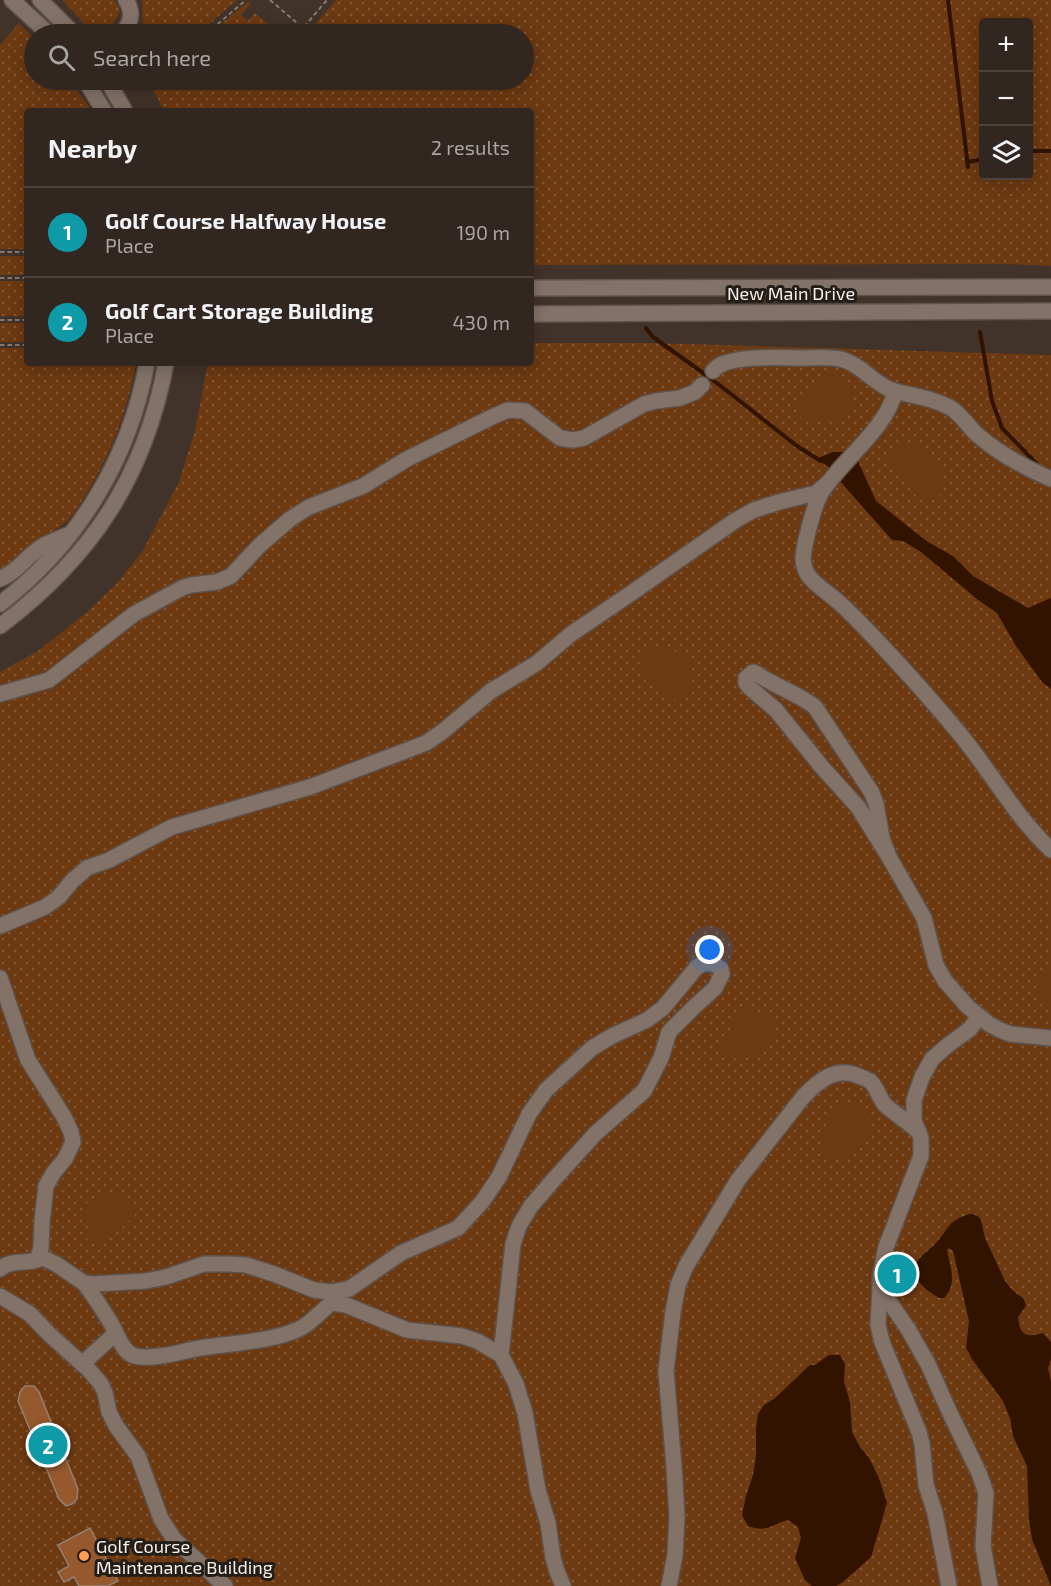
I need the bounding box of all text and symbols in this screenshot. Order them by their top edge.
map controls [979,18,1033,180]
button: + [979,18,1033,72]
search box [24,24,534,90]
icon: search [45,41,78,74]
text: Search here [93,44,211,70]
button: − [979,72,1033,126]
button: layers [979,126,1033,180]
text: Nearby [48,132,137,163]
text: 2 results [431,135,510,159]
text: Golf Course Halfway House [105,207,386,233]
text: 1 [63,220,72,244]
text: 190 m [457,220,510,244]
text: Place [105,233,154,257]
street label: New Main Drive [727,282,855,304]
text: Golf Cart Storage Building [105,297,373,323]
text: 2 [62,310,73,334]
text: 430 m [453,310,510,334]
text: Place [105,323,154,347]
your location [695,935,724,964]
pin: 1 [878,1252,916,1296]
pin: 2 [28,1422,68,1468]
place label: Golf Course Maintenance Building [96,1535,273,1578]
marker: Golf Course Maintenance Building [77,1549,91,1563]

